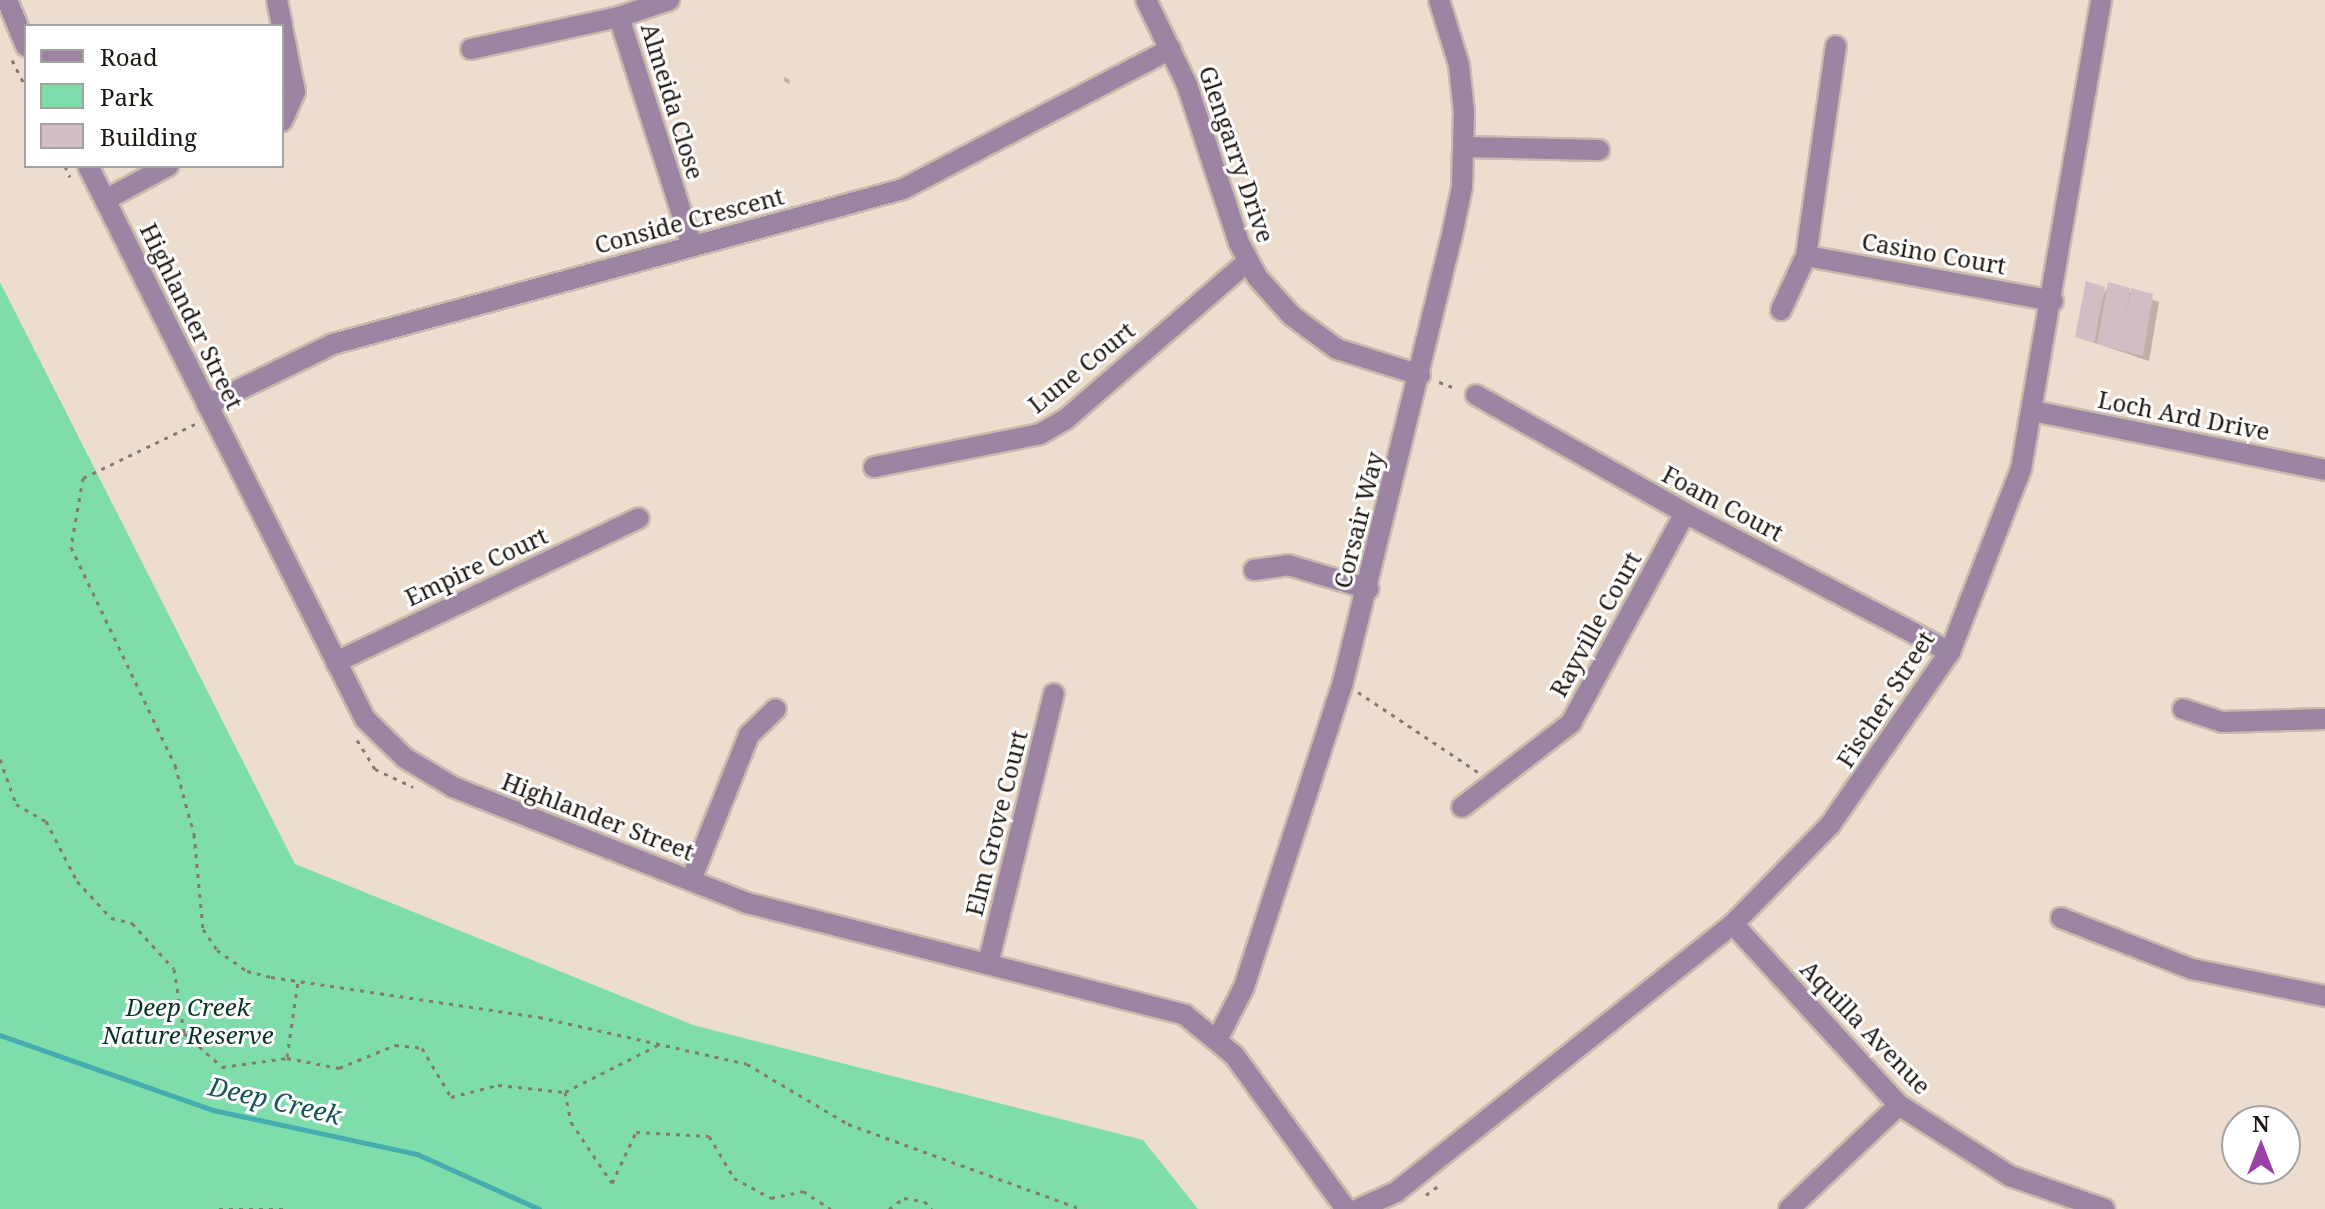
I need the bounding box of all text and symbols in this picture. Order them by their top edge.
street label: Almeida Close [636,19,710,183]
legend [24,24,284,168]
text: Road [100,40,158,73]
street label: Glengarry Drive [1193,62,1281,246]
text: Park [100,80,153,113]
text: Building [100,120,197,153]
street label: Conside Crescent [591,181,787,259]
street label: Highlander Street [134,218,250,414]
street label: Casino Court [1860,226,2008,280]
street label: Lune Court [1022,315,1140,419]
street label: Loch Ard Drive [2096,384,2272,446]
street label: Corsair Way [1327,449,1389,591]
street label: Foam Court [1657,459,1789,547]
street label: Empire Court [400,520,552,612]
street label: Rayville Court [1543,546,1647,702]
street label: Fischer Street [1830,625,1940,773]
street label: Elm Grove Court [959,727,1033,919]
street label: Highlander Street [498,766,698,866]
street label: Aquilla Avenue [1795,954,1937,1100]
park label: Deep Creek Nature Reserve [103,993,273,1049]
water label: Deep Creek [206,1071,344,1131]
north arrow [2221,1105,2301,1185]
text: N [2252,1108,2270,1138]

